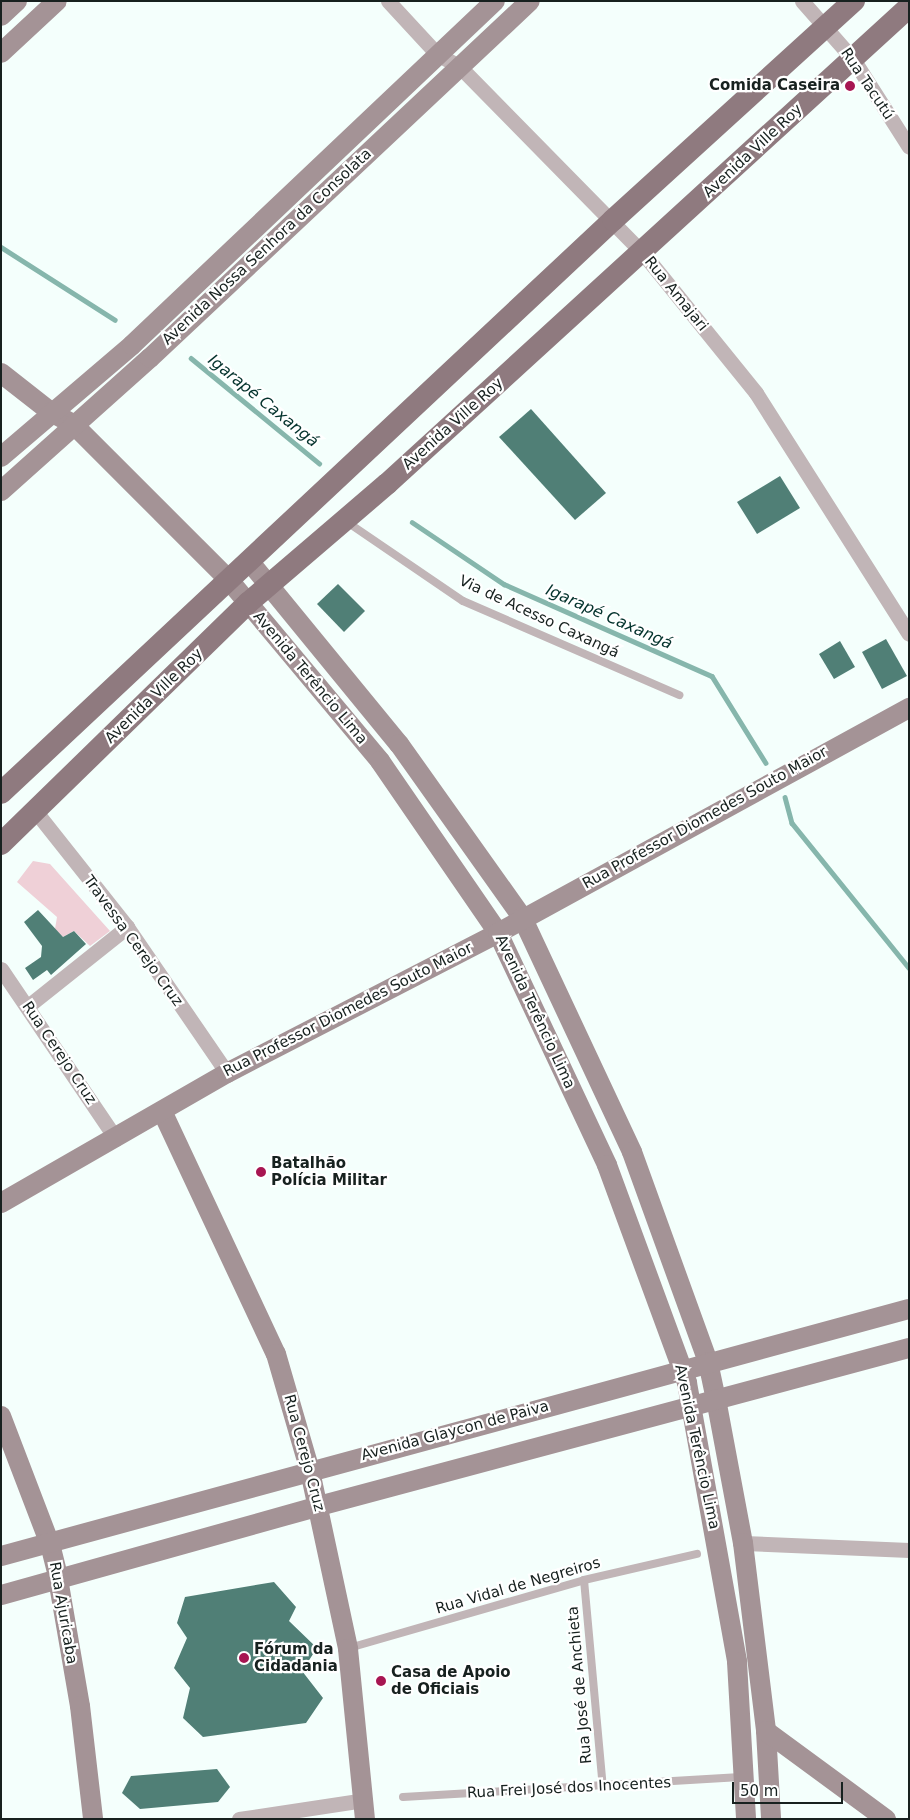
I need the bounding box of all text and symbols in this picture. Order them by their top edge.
street label: Rua Tacutú [837,45,897,123]
place label: Comida Caseira [709,77,840,95]
marker: Comida Caseira [844,80,856,92]
street label: Avenida Ville Roy [700,100,806,202]
street label: Avenida Nossa Senhora da Consolata [159,145,375,349]
street label: Rua Amajari [640,253,712,335]
water label: Igarapé Caxangá [204,351,322,451]
street label: Avenida Ville Roy [399,374,507,474]
street label: Via de Acesso Caxangá [456,572,622,662]
water label: Igarapé Caxangá [543,580,675,654]
street label: Avenida Terêncio Lima [249,608,371,748]
street label: Avenida Ville Roy [101,645,207,747]
street label: Rua Professor Diomedes Souto Maior [579,743,831,893]
street label: Travessa Cerejo Cruz [80,872,186,1010]
street label: Avenida Terêncio Lima [491,932,579,1092]
street label: Rua Professor Diomedes Souto Maior [221,939,475,1081]
street label: Rua Cerejo Cruz [18,998,100,1108]
place label: Batalhão Polícia Militar [271,1154,387,1189]
marker: Batalhão Polícia Militar [255,1166,267,1178]
street label: Avenida Terêncio Lima [671,1363,723,1531]
street label: Rua Cerejo Cruz [280,1393,328,1513]
street label: Avenida Glaycon de Paiva [359,1397,551,1465]
street label: Rua Vidal de Negreiros [434,1554,602,1618]
street label: Rua Ajuricaba [45,1560,81,1666]
street label: Rua José de Anchieta [564,1605,596,1765]
place label: Fórum da Cidadania [254,1640,338,1675]
marker: Fórum da Cidadania [238,1652,250,1664]
place label: Casa de Apoio de Oficiais [391,1663,511,1698]
marker: Casa de Apoio de Oficiais [375,1675,387,1687]
scale bar [735,1772,846,1804]
street label: Rua Frei José dos Inocentes [466,1774,672,1802]
text: 50 m [740,1782,778,1800]

